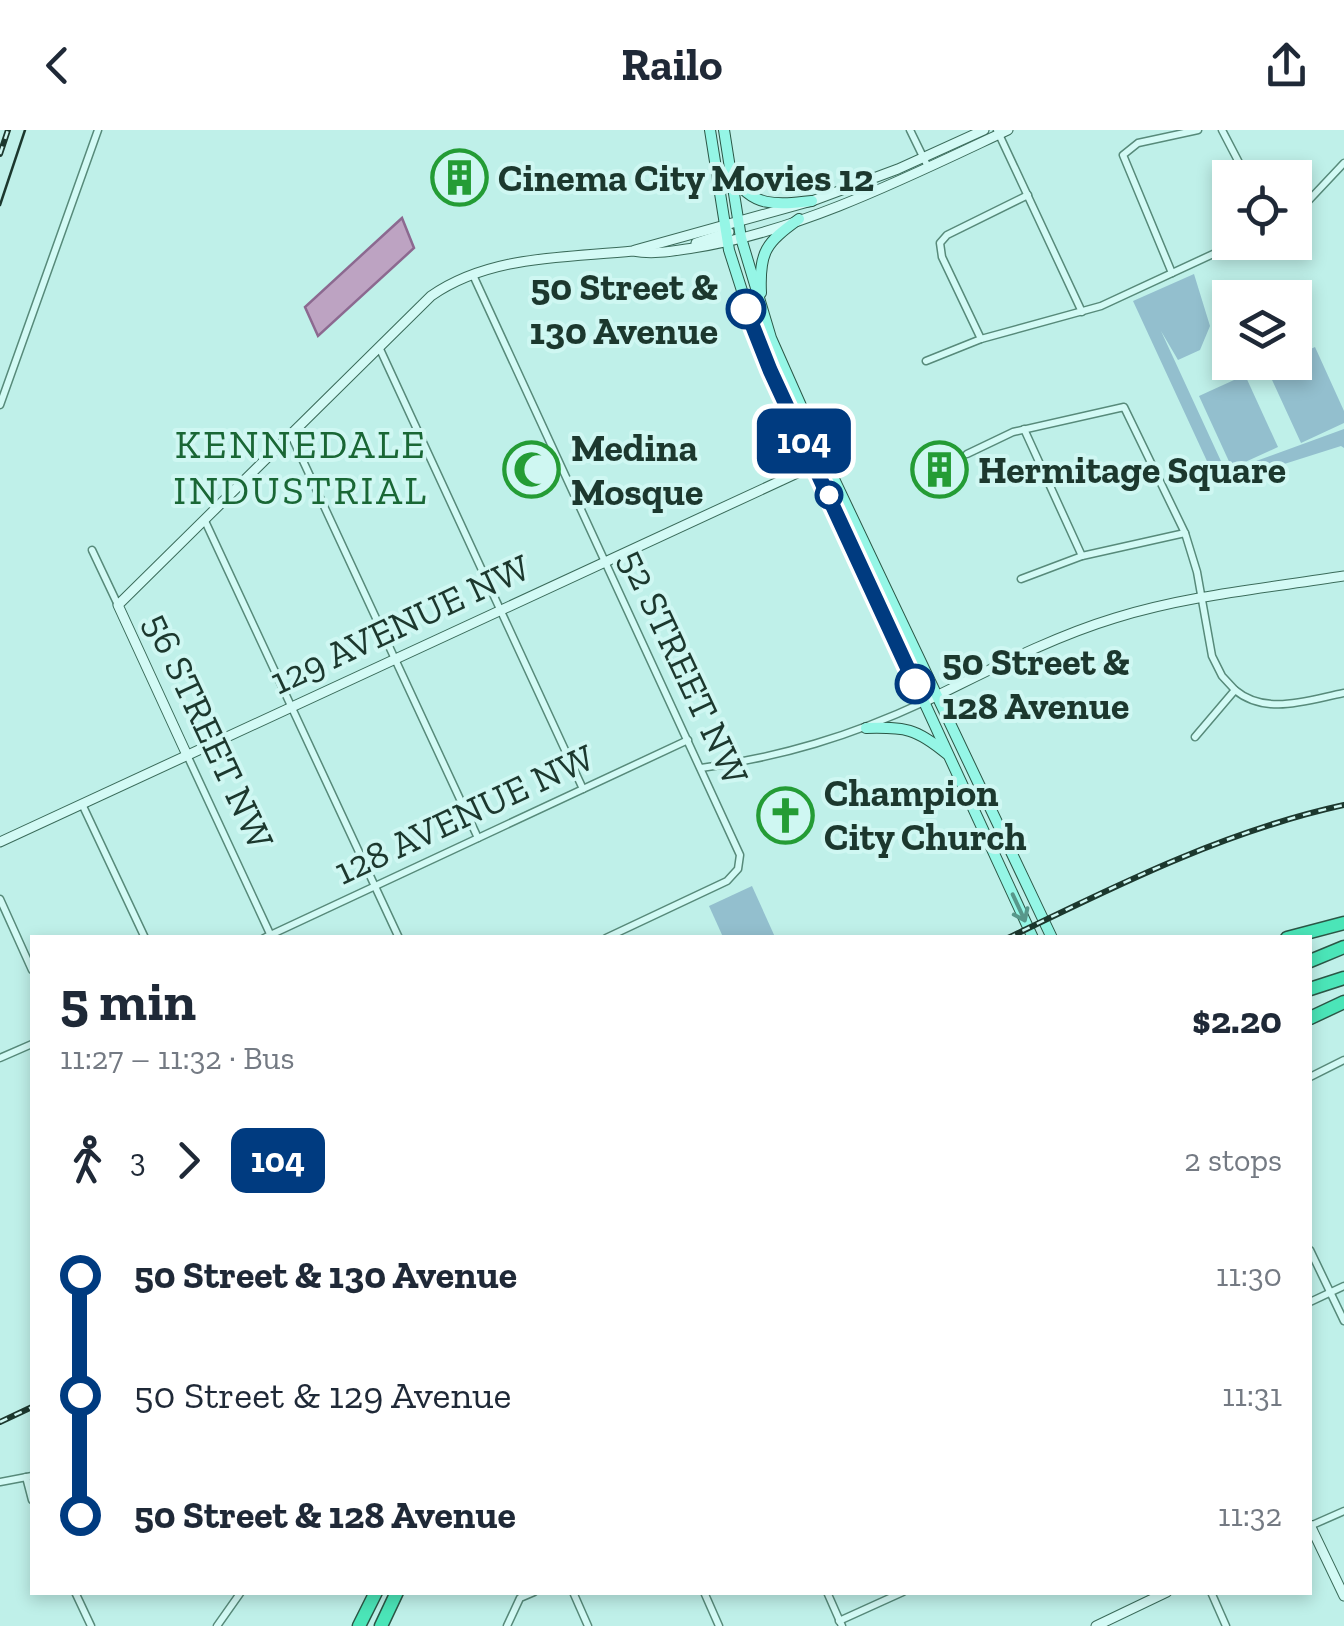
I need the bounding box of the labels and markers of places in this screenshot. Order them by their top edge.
building icon: Cinema City Movies 12 [429,148,489,208]
place label: Cinema City Movies 12 [498,155,874,201]
place label: 50 Street & 130 Avenue [529,264,718,354]
marker: 50 Street & 130 Avenue [727,290,765,328]
place label: Medina Mosque [571,425,703,515]
mosque icon: Medina Mosque [502,440,562,500]
building icon: Hermitage Square [909,440,969,500]
place label: Hermitage Square [978,447,1286,493]
unlabelled marker [816,482,842,508]
place label: 50 Street & 128 Avenue [942,639,1130,729]
marker: 50 Street & 128 Avenue [896,665,934,703]
place label: Champion City Church [824,770,1027,860]
church icon: Champion City Church [755,785,815,845]

